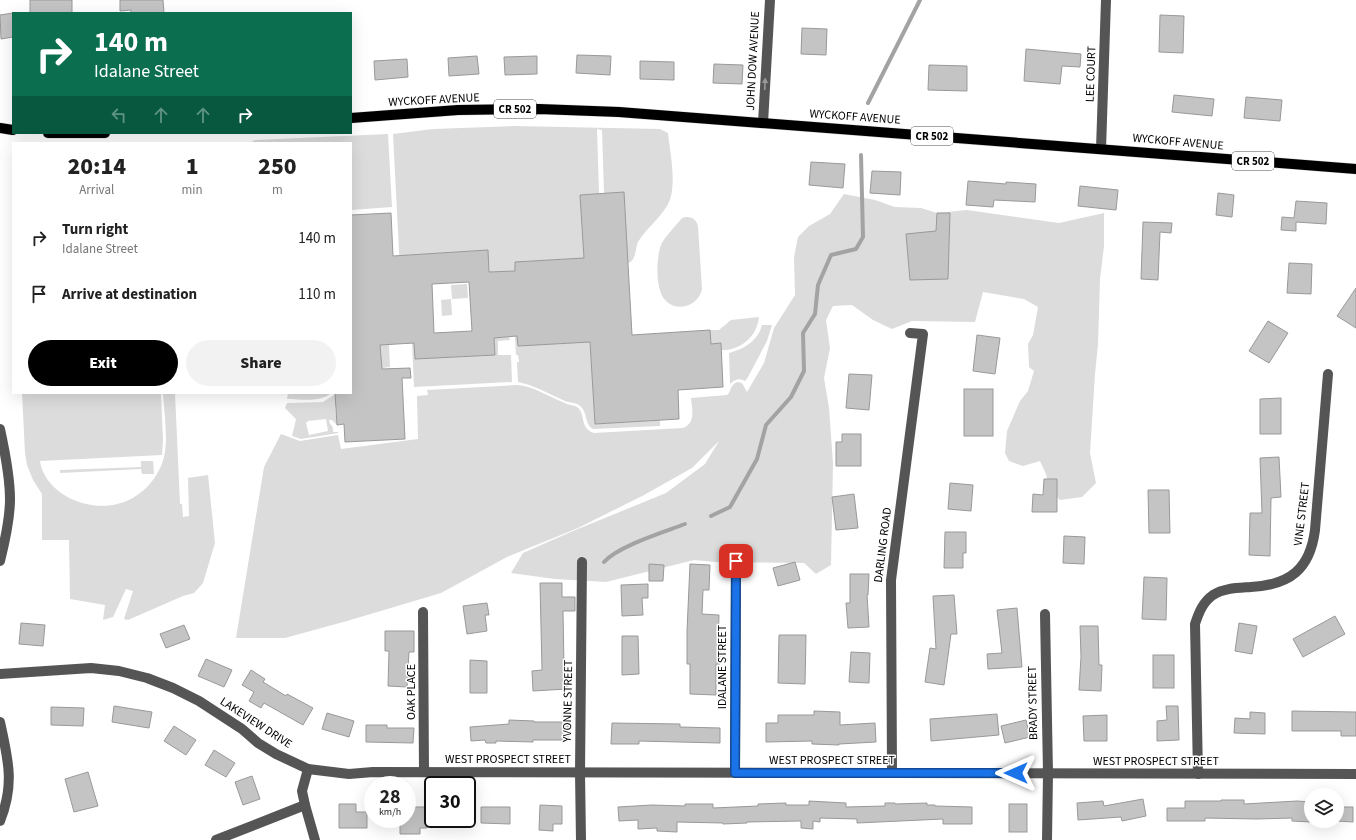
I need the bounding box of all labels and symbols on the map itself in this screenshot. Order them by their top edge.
street label: JOHN DOW AVENUE [742,11,764,111]
street label: LEE COURT [1082,45,1100,102]
one-way arrow [761,78,768,90]
street label: WYCKOFF AVENUE [388,89,480,111]
road number: CR 502 [494,100,536,118]
street label: WYCKOFF AVENUE [809,105,901,129]
road number: CR 502 [911,127,953,145]
street label: WYCKOFF AVENUE [1132,130,1224,154]
road number: CR 502 [1232,152,1274,170]
street label: VINE STREET [1290,480,1314,547]
street label: DARLING ROAD [870,506,896,584]
pin [719,544,753,578]
street label: IDALANE STREET [714,624,731,709]
street label: YVONNE STREET [559,659,577,743]
street label: OAK PLACE [403,664,420,720]
street label: BRADY STREET [1024,665,1042,740]
street label: LAKEVIEW DRIVE [217,693,295,753]
street label: WEST PROSPECT STREET [445,751,571,768]
street label: WEST PROSPECT STREET [769,752,895,769]
position arrow [995,752,1037,794]
street label: WEST PROSPECT STREET [1093,753,1219,770]
speed limit sign: 30 [424,776,476,828]

